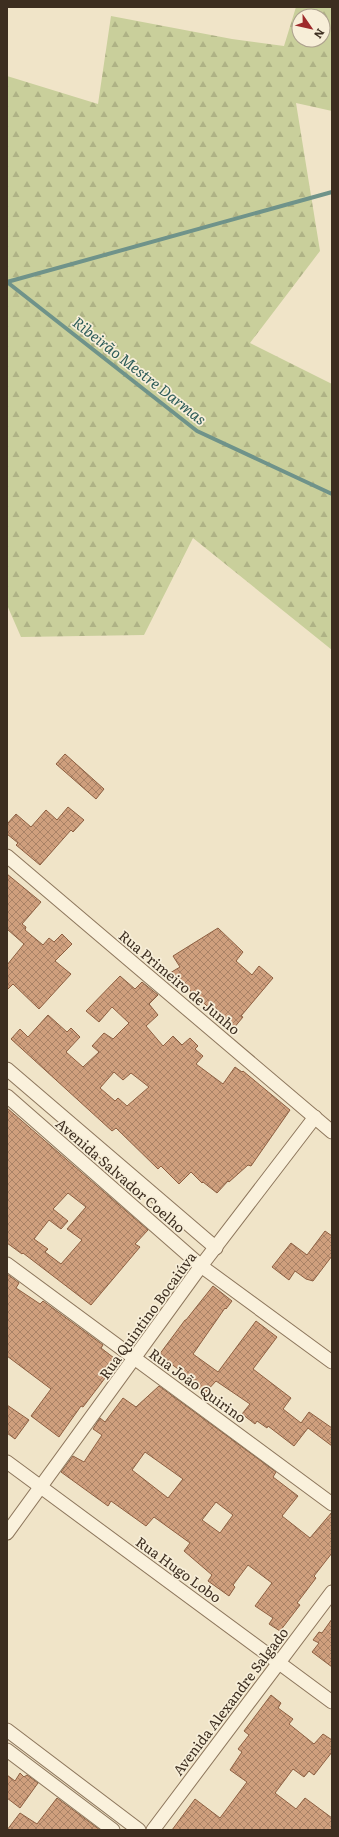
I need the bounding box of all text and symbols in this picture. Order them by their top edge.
north arrow [291,8,331,48]
text: N [311,26,329,42]
water label: Ribeirão Mestre Darmas [68,310,212,430]
street label: Rua Primeiro de Junho [115,925,245,1039]
street label: Avenida Salvador Coelho [52,1113,190,1237]
street label: Rua Quintino Bocaiúva [94,1247,200,1383]
street label: Rua João Quirino [145,1343,251,1427]
street label: Rua Hugo Lobo [132,1531,226,1607]
street label: Avenida Alexandre Salgado [168,1623,292,1779]

